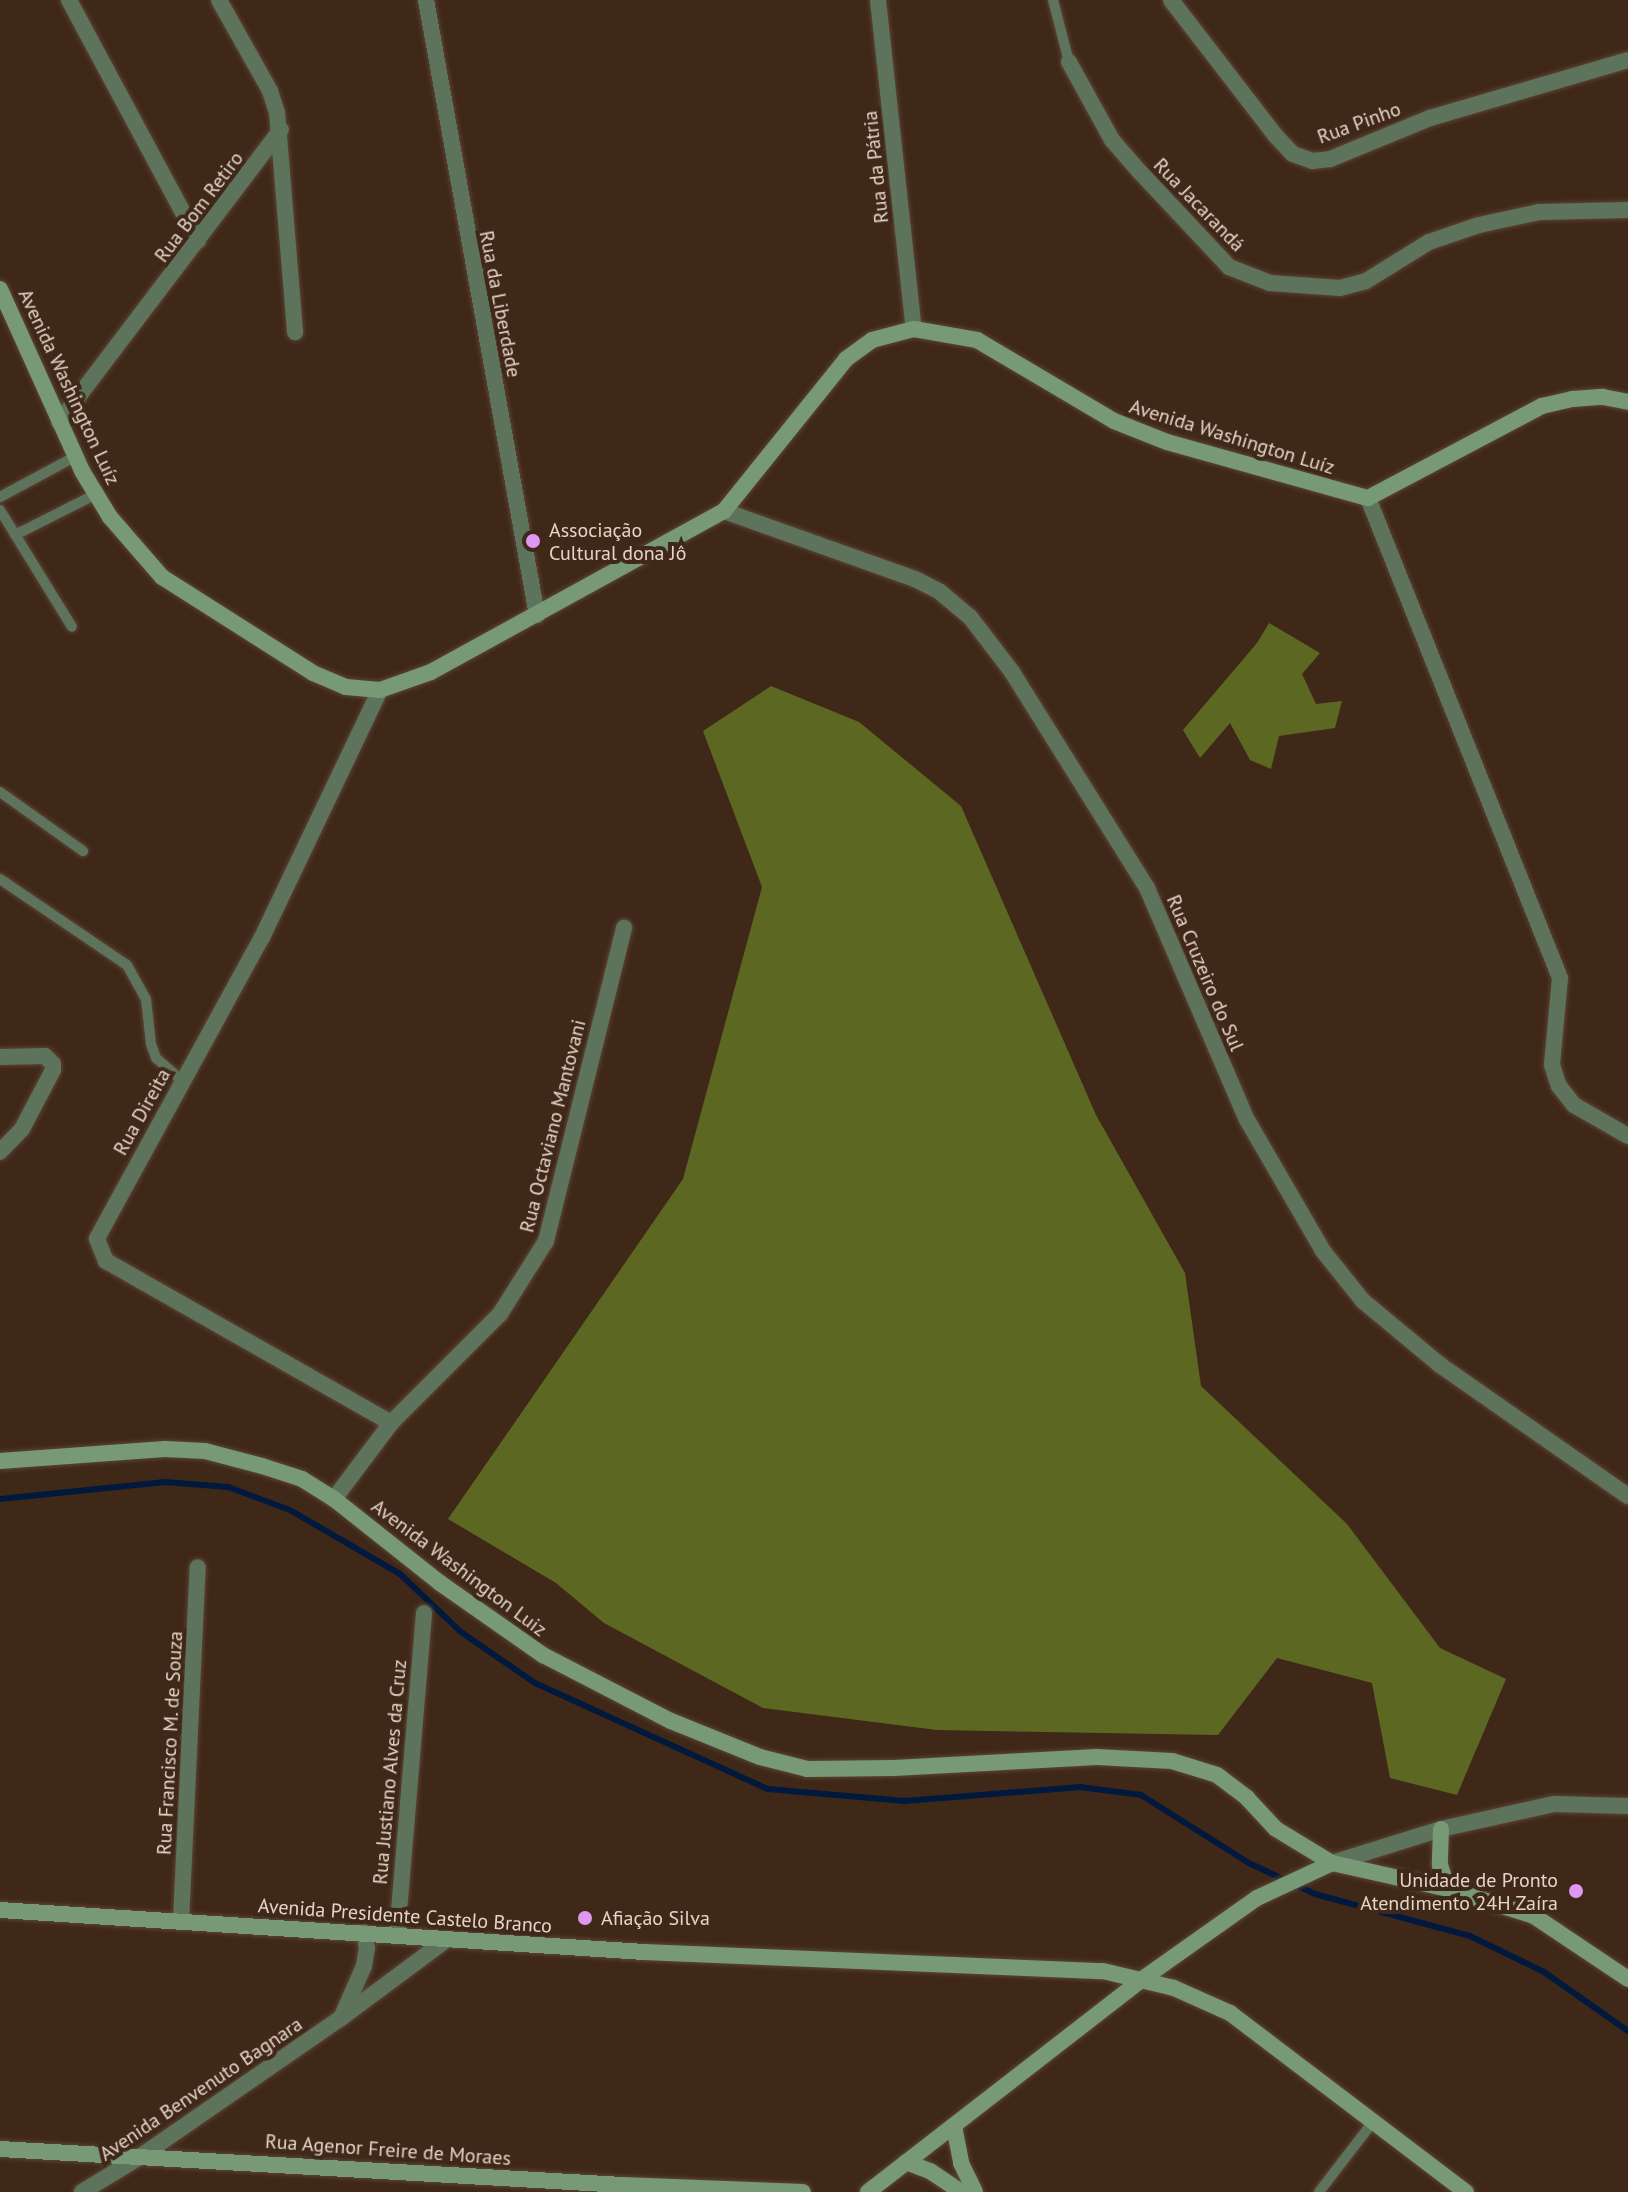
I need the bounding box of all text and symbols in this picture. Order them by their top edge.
street label: Rua Pinho [1314,97,1404,149]
street label: Rua da Pátria [858,110,894,224]
street label: Rua Bom Retiro [150,147,248,267]
street label: Rua Jacarandá [1148,153,1250,257]
street label: Rua da Liberdade [474,229,526,379]
street label: Avenida Washington Luíz [13,285,125,489]
street label: Avenida Washington Luíz [1126,394,1338,480]
place label: Associação Cultural dona Jô [549,518,686,565]
marker: Associação Cultural dona Jô [524,532,542,550]
street label: Rua Cruzeiro do Sul [1161,891,1249,1055]
street label: Rua Octaviano Mantovani [515,1017,591,1235]
street label: Rua Direita [108,1065,176,1159]
street label: Avenida Washington Luiz [367,1494,551,1642]
street label: Rua Francisco M. de Souza [152,1630,188,1856]
street label: Rua Justiano Alves da Cruz [368,1658,412,1886]
place label: Unidade de Pronto Atendimento 24H Zaíra [1360,1868,1558,1915]
marker: Unidade de Pronto Atendimento 24H Zaíra [1565,1880,1587,1902]
street label: Avenida Presidente Castelo Branco [257,1894,553,1938]
place label: Afiação Silva [601,1906,710,1930]
marker: Afiação Silva [576,1909,594,1927]
street label: Avenida Benvenuto Bagnara [95,2012,307,2166]
street label: Rua Agenor Freire de Moraes [264,2129,512,2171]

